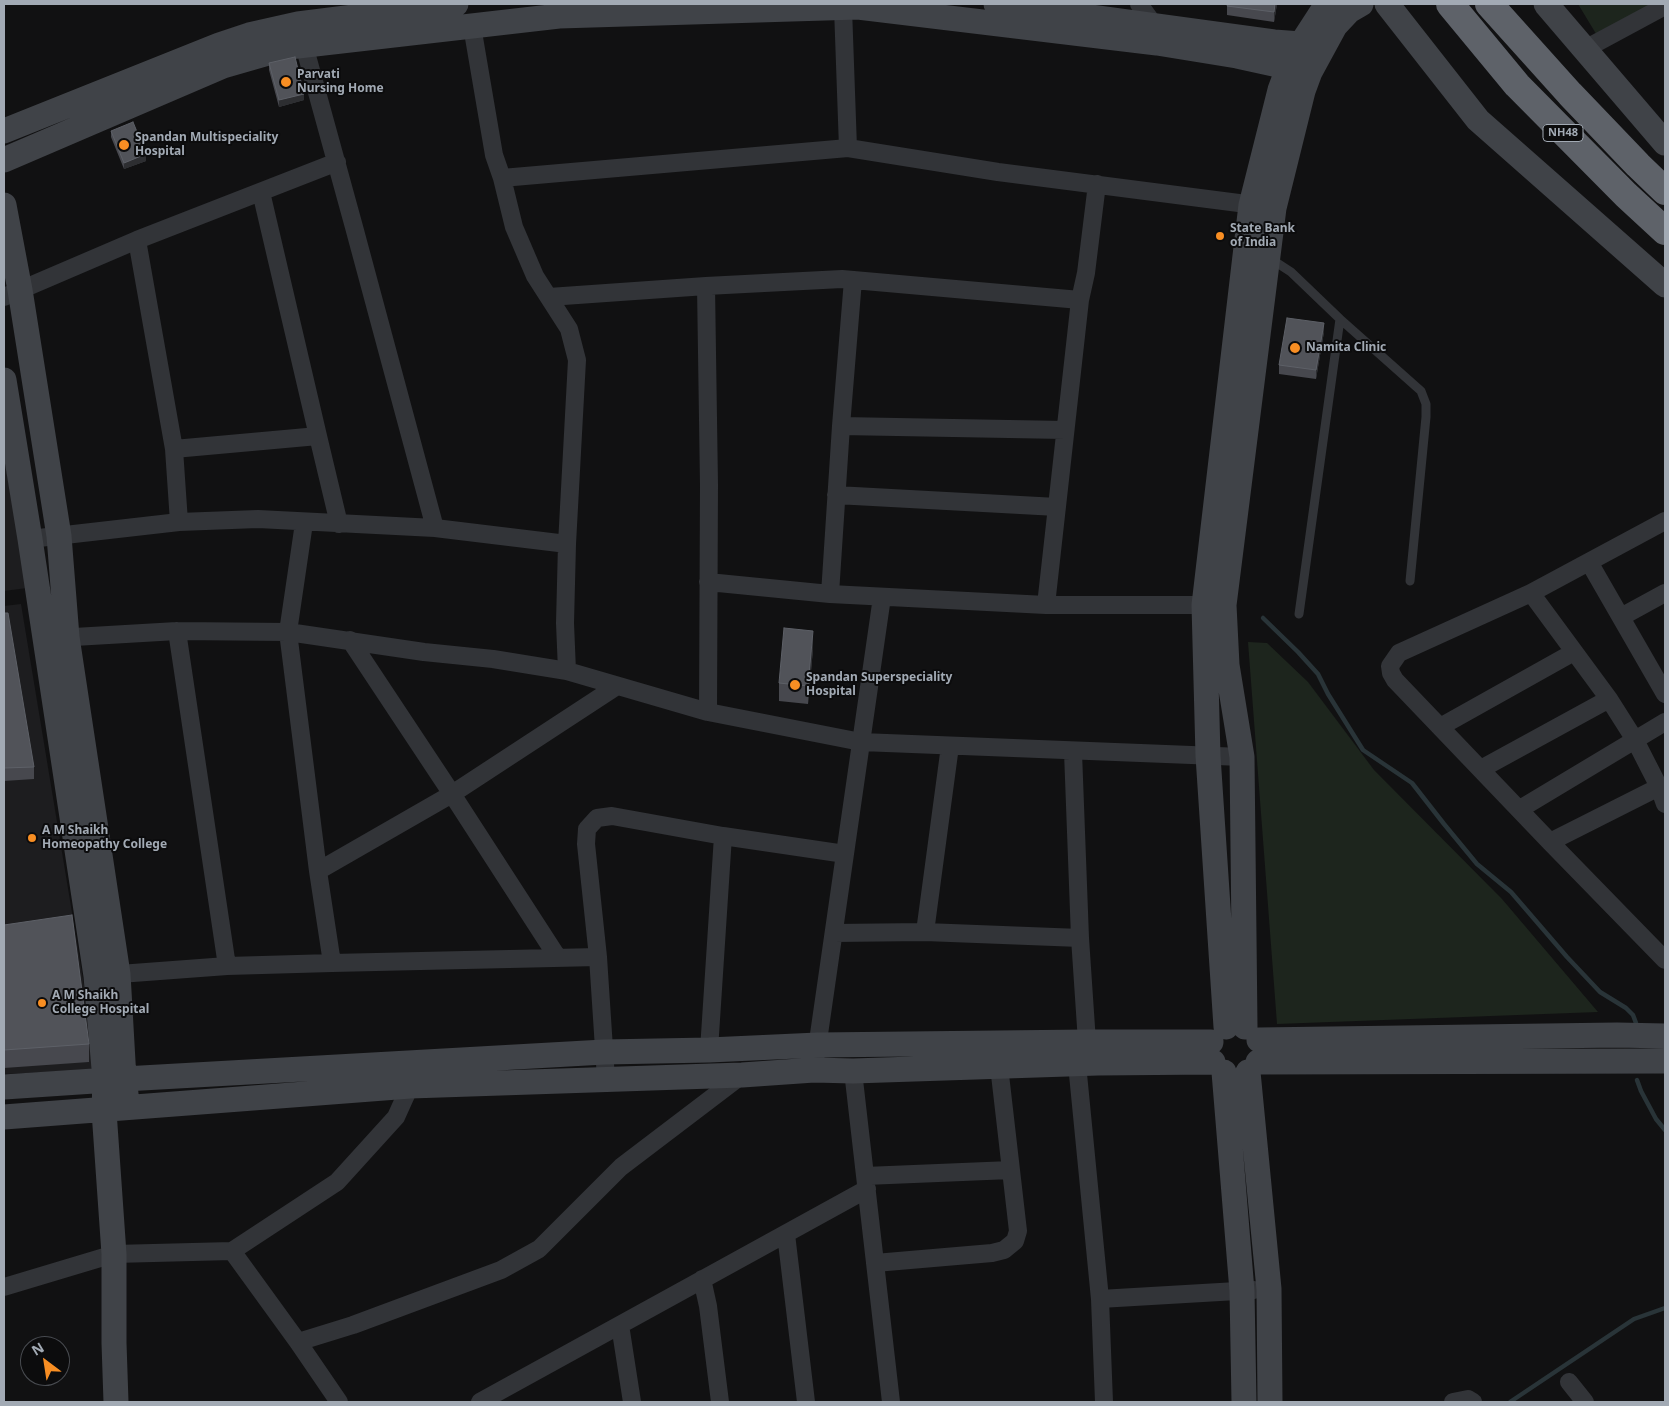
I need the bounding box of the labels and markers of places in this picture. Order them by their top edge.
place label: Parvati Nursing Home [297,68,384,96]
marker: Parvati Nursing Home [279,75,293,89]
place label: Spandan Multispeciality Hospital [135,131,278,159]
marker: Spandan Multispeciality Hospital [117,138,131,152]
place label: State Bank of India [1230,222,1295,250]
marker: State Bank of India [1214,230,1226,242]
marker: Namita Clinic [1288,341,1302,355]
place label: Namita Clinic [1306,341,1386,355]
place label: Spandan Superspeciality Hospital [806,671,952,699]
marker: Spandan Superspeciality Hospital [788,678,802,692]
place label: A M Shaikh Homeopathy College [42,824,167,852]
marker: A M Shaikh Homeopathy College [26,832,38,844]
place label: A M Shaikh College Hospital [52,989,149,1017]
marker: A M Shaikh College Hospital [36,997,48,1009]

